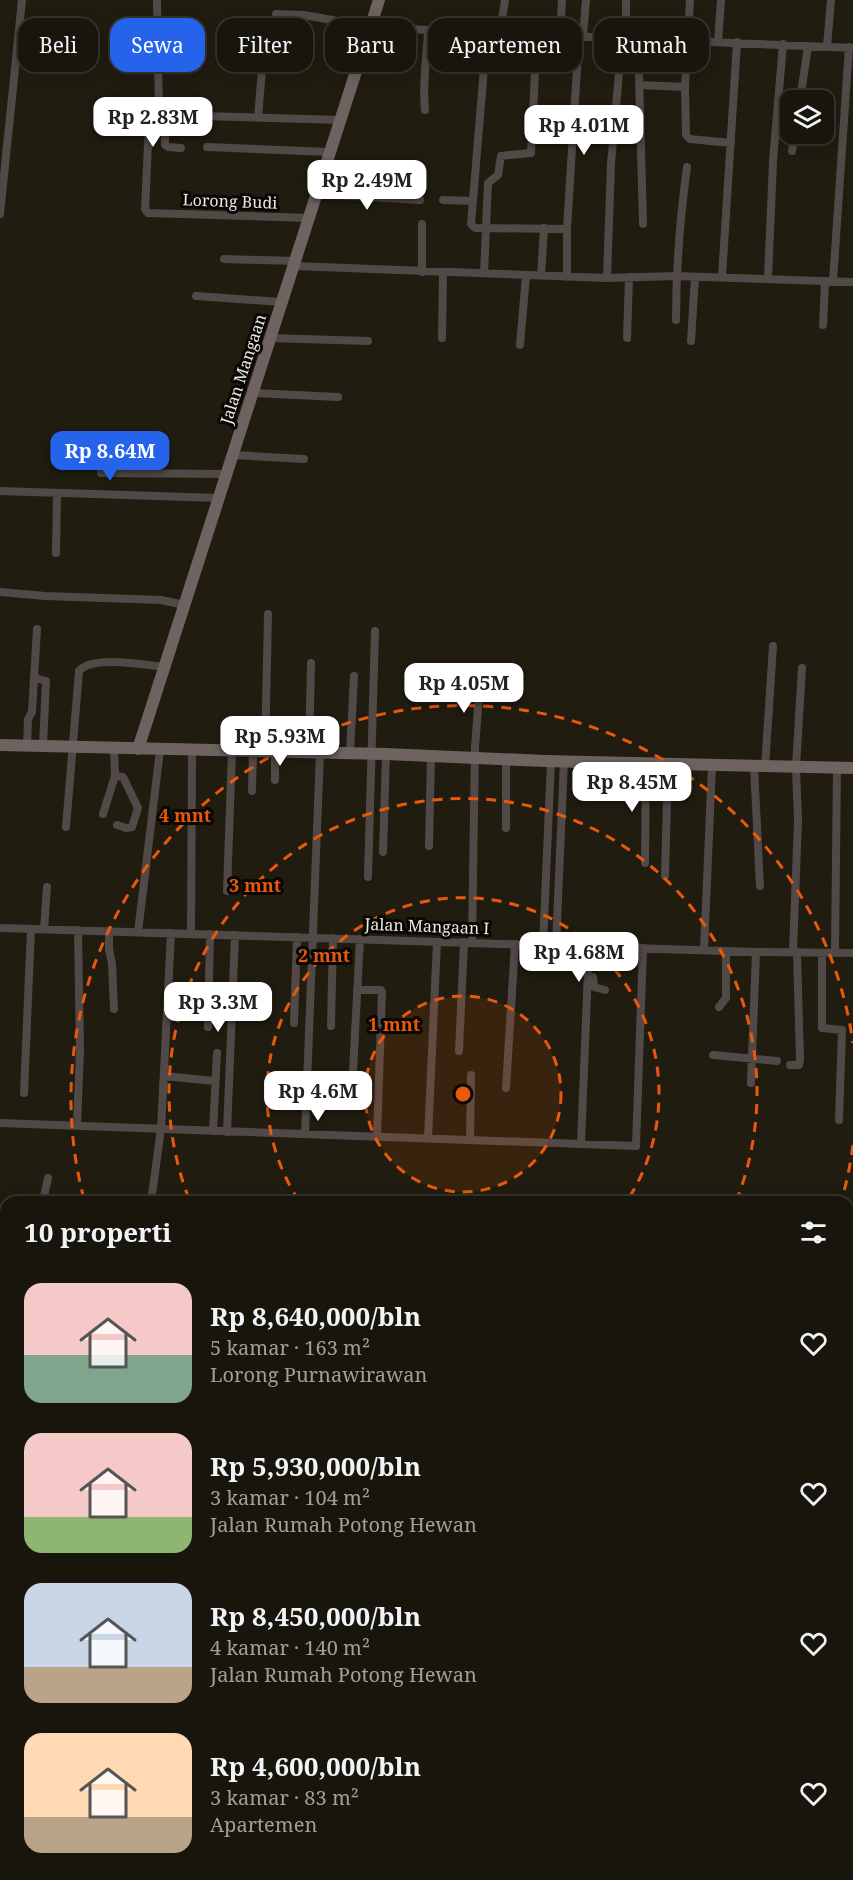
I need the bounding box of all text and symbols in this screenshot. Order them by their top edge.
chip: Beli [18,18,98,72]
chip: Sewa [110,18,205,72]
chip: Filter [217,18,313,72]
chip: Baru [325,18,416,72]
chip: Apartemen [428,18,582,72]
chip: Rumah [594,18,709,72]
map controls [780,90,834,144]
button: layers [780,90,834,144]
pin: Rp 2.83M [91,97,215,148]
text: Rp 2.83M [107,103,199,130]
pin: Rp 4.01M [522,105,646,156]
text: Rp 4.01M [538,111,630,138]
pin: Rp 2.49M [305,160,429,211]
text: Rp 2.49M [321,166,413,193]
street label: Lorong Budi [182,188,278,214]
street label: Jalan Mangaan [215,311,271,428]
pin: Rp 8.64M [48,431,172,482]
text: Rp 8.64M [64,437,156,464]
pin: Rp 4.05M [402,663,526,714]
text: Rp 4.05M [418,669,510,696]
pin: Rp 5.93M [218,716,342,767]
text: Rp 5.93M [234,722,326,749]
pin: Rp 8.45M [570,762,694,813]
text: Rp 8.45M [586,768,678,795]
text: 4 mnt [159,803,211,827]
text: 3 mnt [229,873,281,897]
street label: Jalan Mangaan I [363,913,490,939]
pin: Rp 4.68M [517,932,641,983]
text: Rp 4.68M [533,938,625,965]
text: 2 mnt [298,943,350,967]
pin: Rp 3.3M [163,982,273,1033]
text: Rp 3.3M [178,988,258,1015]
text: 1 mnt [368,1012,420,1036]
pin: Rp 4.6M [263,1071,373,1122]
text: Rp 4.6M [278,1077,358,1104]
centre of rings [453,1084,473,1104]
text: 10 properti [24,1214,171,1250]
icon: filters [797,1216,830,1249]
text: Rp 8,640,000/bln [210,1298,421,1334]
icon: home [72,1307,144,1379]
icon: heart [797,1327,830,1360]
text: 5 kamar · 163 m² [210,1334,370,1361]
text: Lorong Purnawirawan [210,1361,428,1388]
text: Rp 5,930,000/bln [210,1448,421,1484]
icon: home [72,1457,144,1529]
icon: heart [797,1477,830,1510]
text: 3 kamar · 104 m² [210,1484,370,1511]
text: Jalan Rumah Potong Hewan [210,1511,477,1538]
text: Rp 8,450,000/bln [210,1598,421,1634]
icon: home [72,1607,144,1679]
icon: heart [797,1627,830,1660]
text: 4 kamar · 140 m² [210,1634,370,1661]
text: Jalan Rumah Potong Hewan [210,1661,477,1688]
text: Rp 4,600,000/bln [210,1748,421,1784]
icon: home [72,1757,144,1829]
icon: heart [797,1777,830,1810]
text: 3 kamar · 83 m² [210,1784,359,1811]
text: Apartemen [210,1811,317,1838]

